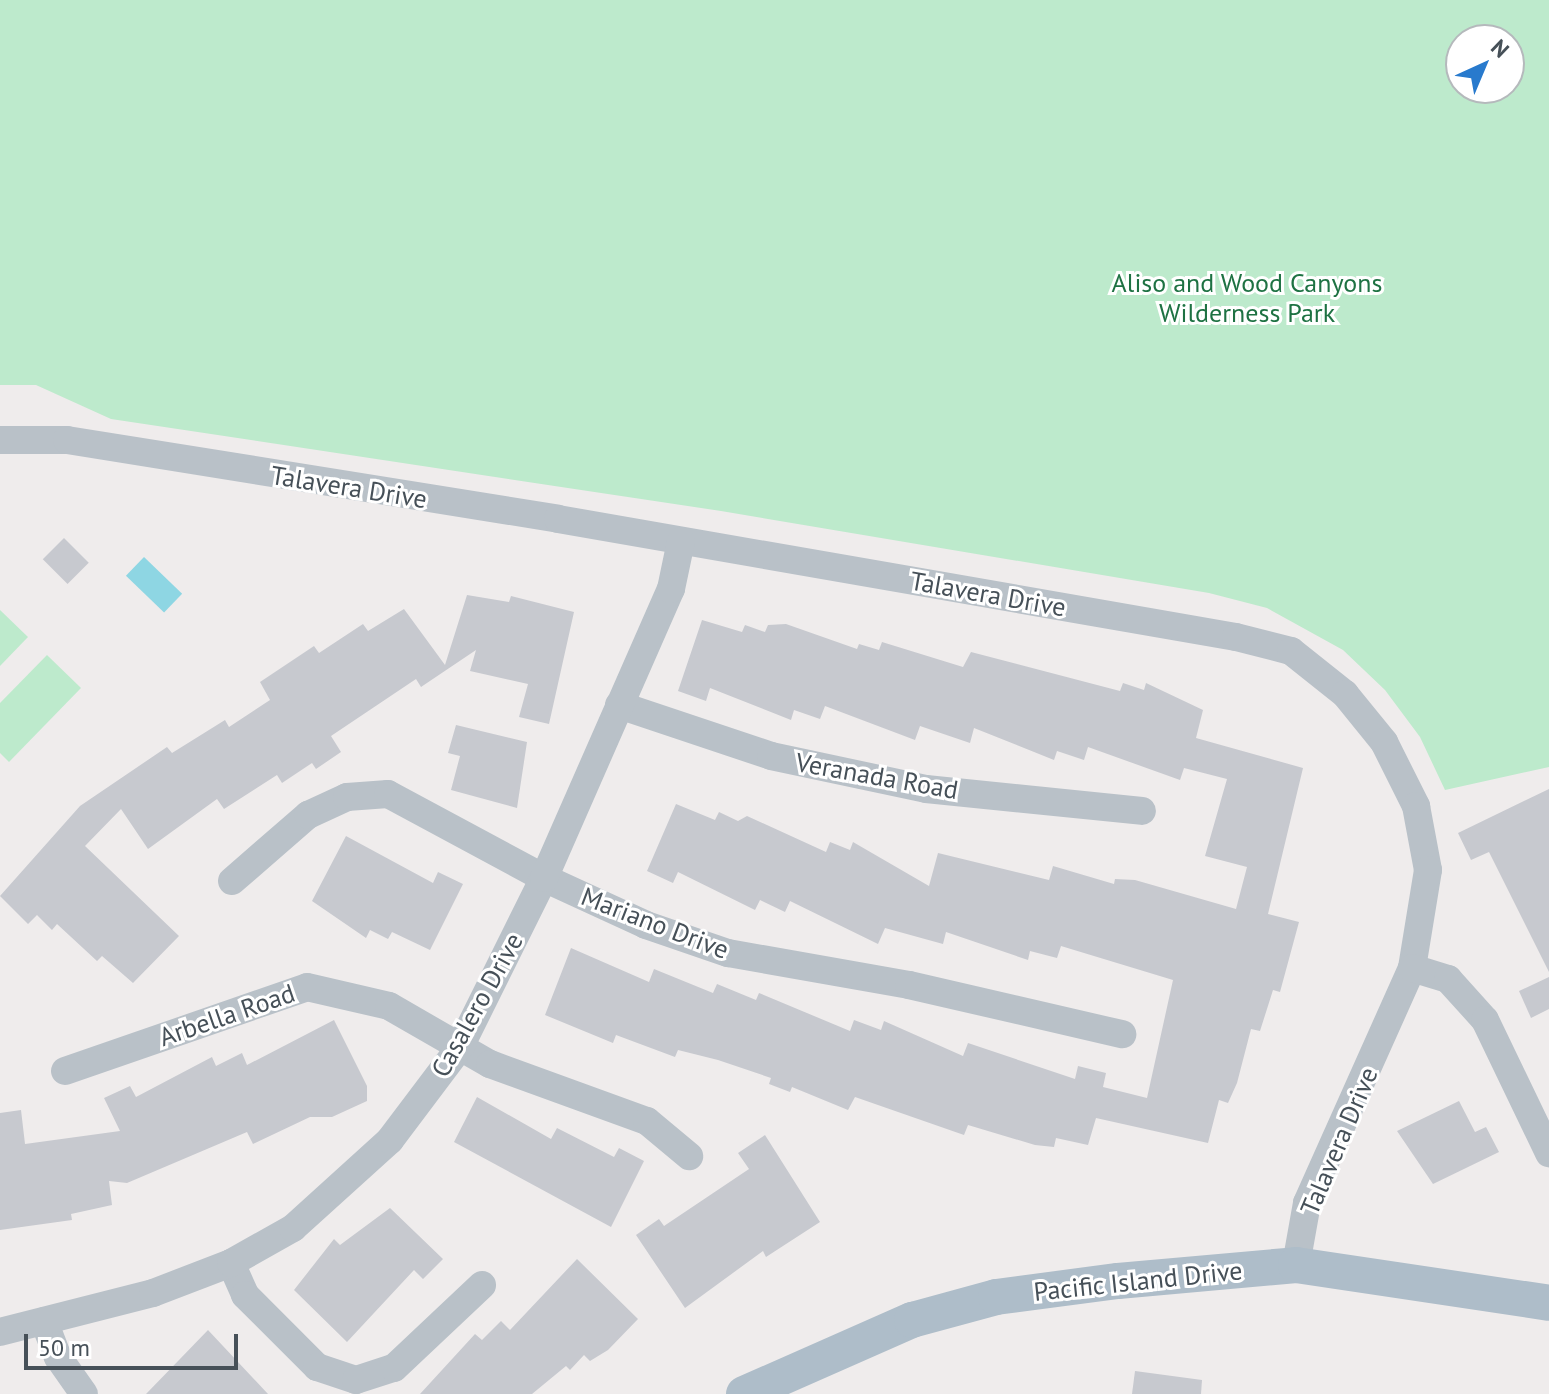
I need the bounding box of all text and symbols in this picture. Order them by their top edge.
north arrow [1445,24,1525,104]
text: N [1485,33,1515,63]
park label: Aliso and Wood Canyons Wilderness Park [1111,267,1383,328]
street label: Talavera Drive [269,459,429,515]
street label: Talavera Drive [908,565,1068,623]
street label: Veranada Road [793,746,961,806]
street label: Mariano Drive [577,881,733,965]
street label: Casalero Drive [425,927,529,1083]
street label: Arbella Road [155,977,299,1053]
street label: Talavera Drive [1294,1062,1384,1220]
street label: Pacific Island Drive [1032,1254,1244,1308]
scale bar [28,1318,242,1368]
text: 50 m [38,1332,90,1363]

